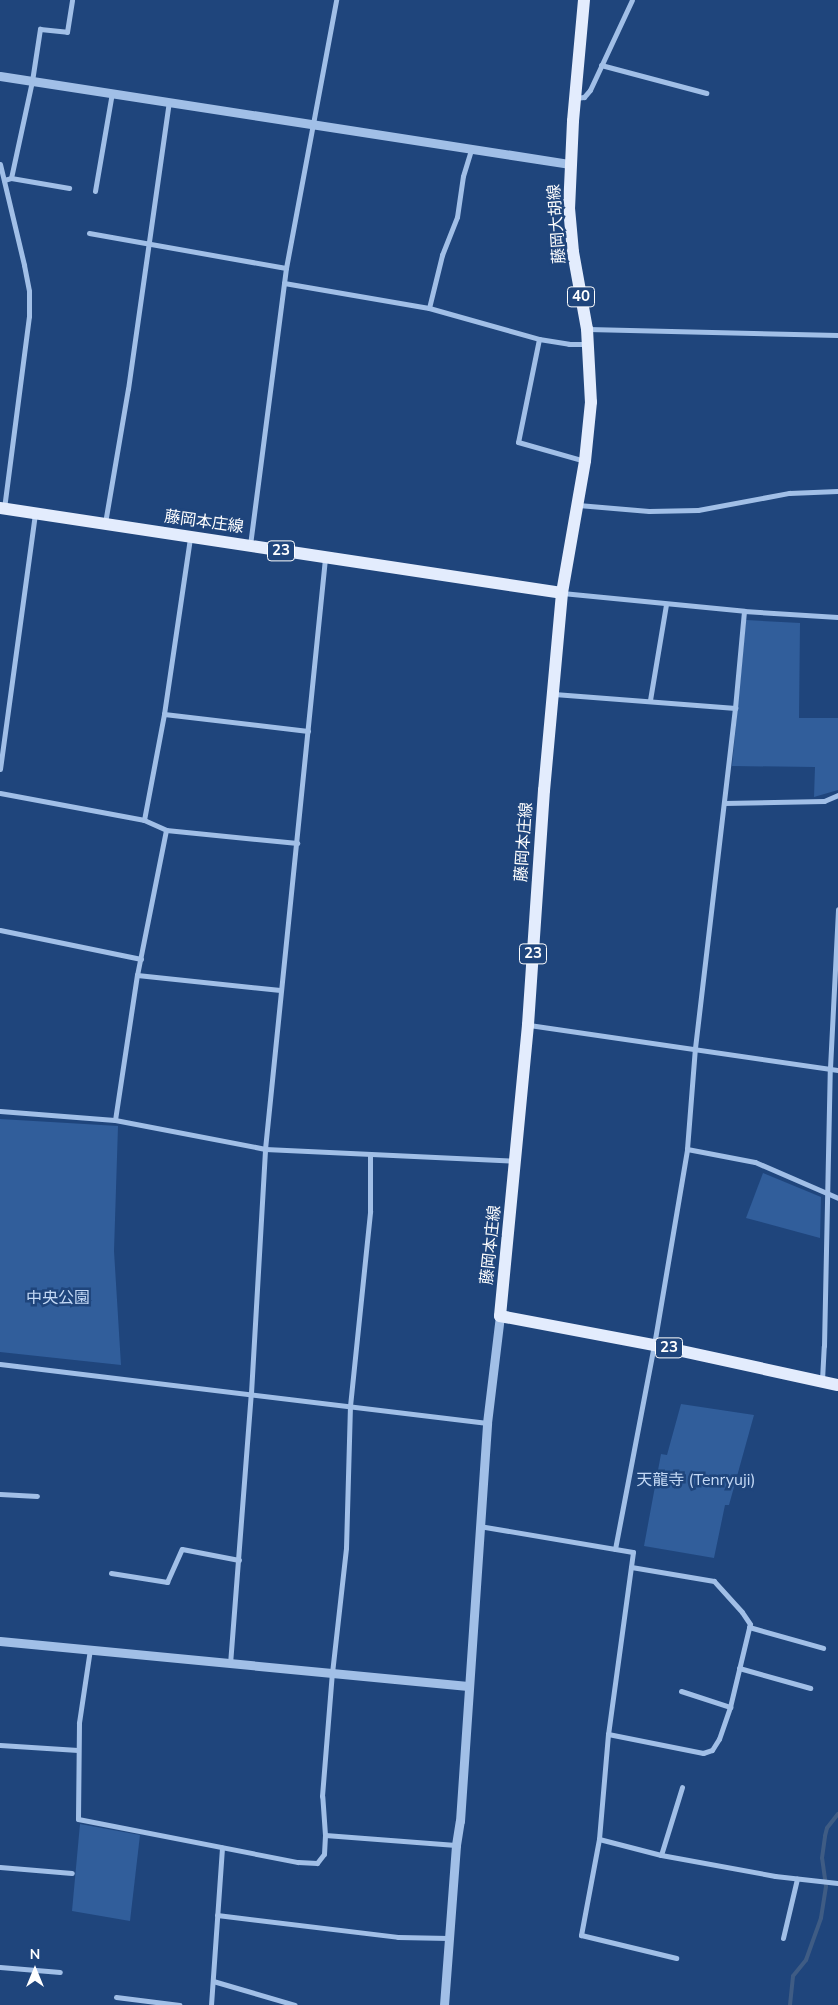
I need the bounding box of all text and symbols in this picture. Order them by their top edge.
street label: 藤岡大胡線 [545,183,569,265]
road number: 40 [566,284,596,310]
street label: 藤岡本庄線 [163,507,245,537]
road number: 23 [266,538,296,564]
street label: 藤岡本庄線 [512,801,536,883]
road number: 23 [518,942,548,966]
street label: 藤岡本庄線 [477,1204,505,1286]
park label: 中央公園 [26,1288,90,1308]
road number: 23 [654,1336,684,1360]
park label: 天龍寺 (Tenryuji) [636,1470,756,1490]
north arrow [10,1945,60,1995]
text: N [30,1945,40,1964]

